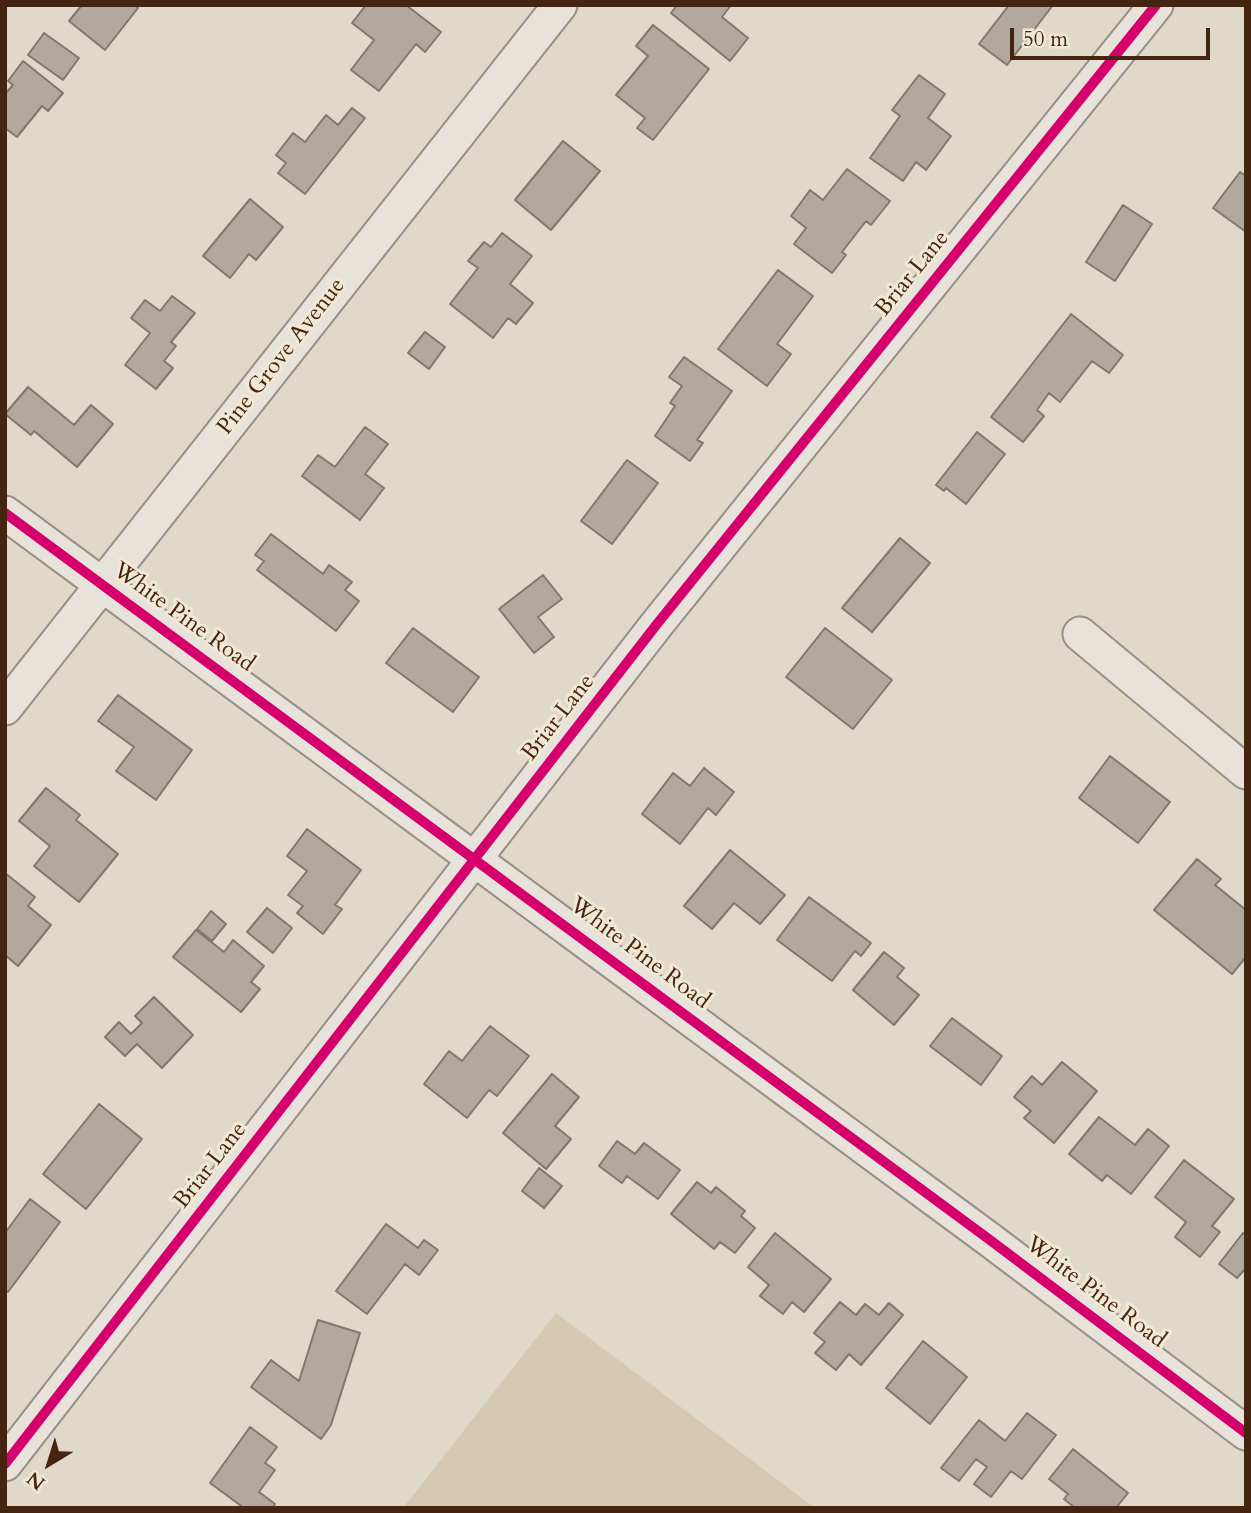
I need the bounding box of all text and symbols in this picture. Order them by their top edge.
scale bar [1013,14,1212,58]
text: 50 m [1023,25,1068,54]
street label: Briar Lane [870,226,956,322]
street label: Pine Grove Avenue [212,273,352,441]
street label: White Pine Road [107,557,259,679]
street label: Briar Lane [517,669,601,767]
street label: White Pine Road [563,892,715,1016]
street label: Briar Lane [169,1117,253,1215]
street label: White Pine Road [1019,1231,1171,1355]
north arrow [14,1429,84,1499]
text: N [22,1465,51,1496]

